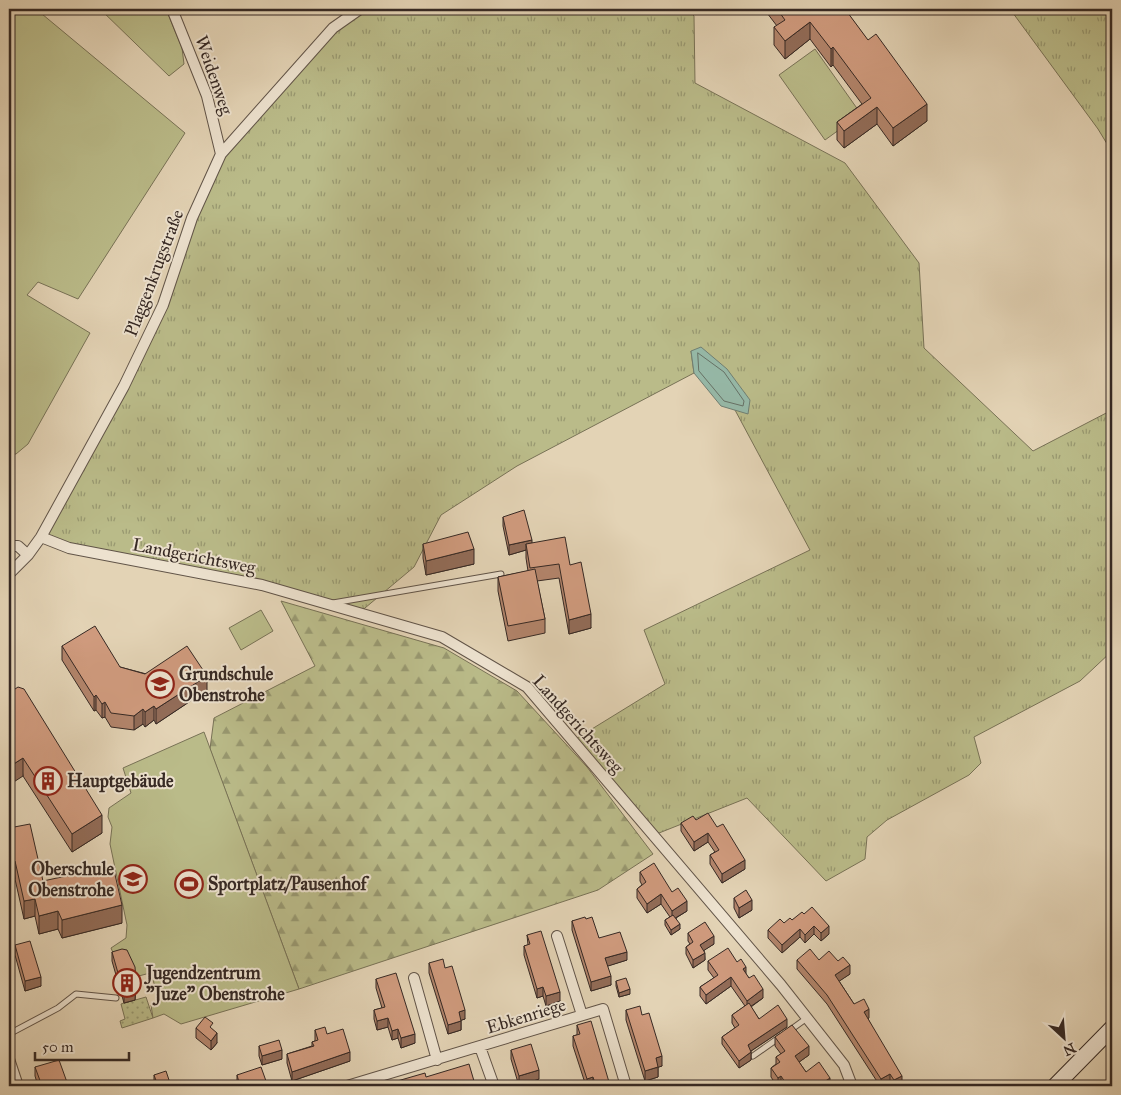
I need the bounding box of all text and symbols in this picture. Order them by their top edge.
street label: Weidenweg [189,32,238,118]
street label: Plaggenkrugstraße [120,206,189,340]
street label: Landgerichtsweg [130,533,258,580]
place label: Grundschule Obenstrohe [179,663,274,706]
school or university icon: Grundschule Obenstrohe [145,669,175,699]
street label: Landgerichtsweg [527,670,628,779]
building icon: Hauptgebäude [33,766,63,796]
place label: Hauptgebäude [67,770,174,793]
place label: Oberschule Obenstrohe [28,858,114,901]
school or university icon: Oberschule Obenstrohe [118,864,148,894]
sports icon: Sportplatz/Pausenhof [174,869,204,899]
place label: Sportplatz/Pausenhof [208,873,370,896]
place label: Jugendzentrum "Juze" Obenstrohe [144,962,285,1006]
building icon: Jugendzentrum "Juze" Obenstrohe [112,968,142,998]
street label: Ebkenriege [484,993,569,1039]
north arrow [1038,1012,1088,1062]
scale bar [35,1030,129,1062]
text: 50 m [42,1038,74,1056]
text: N [1060,1039,1079,1060]

